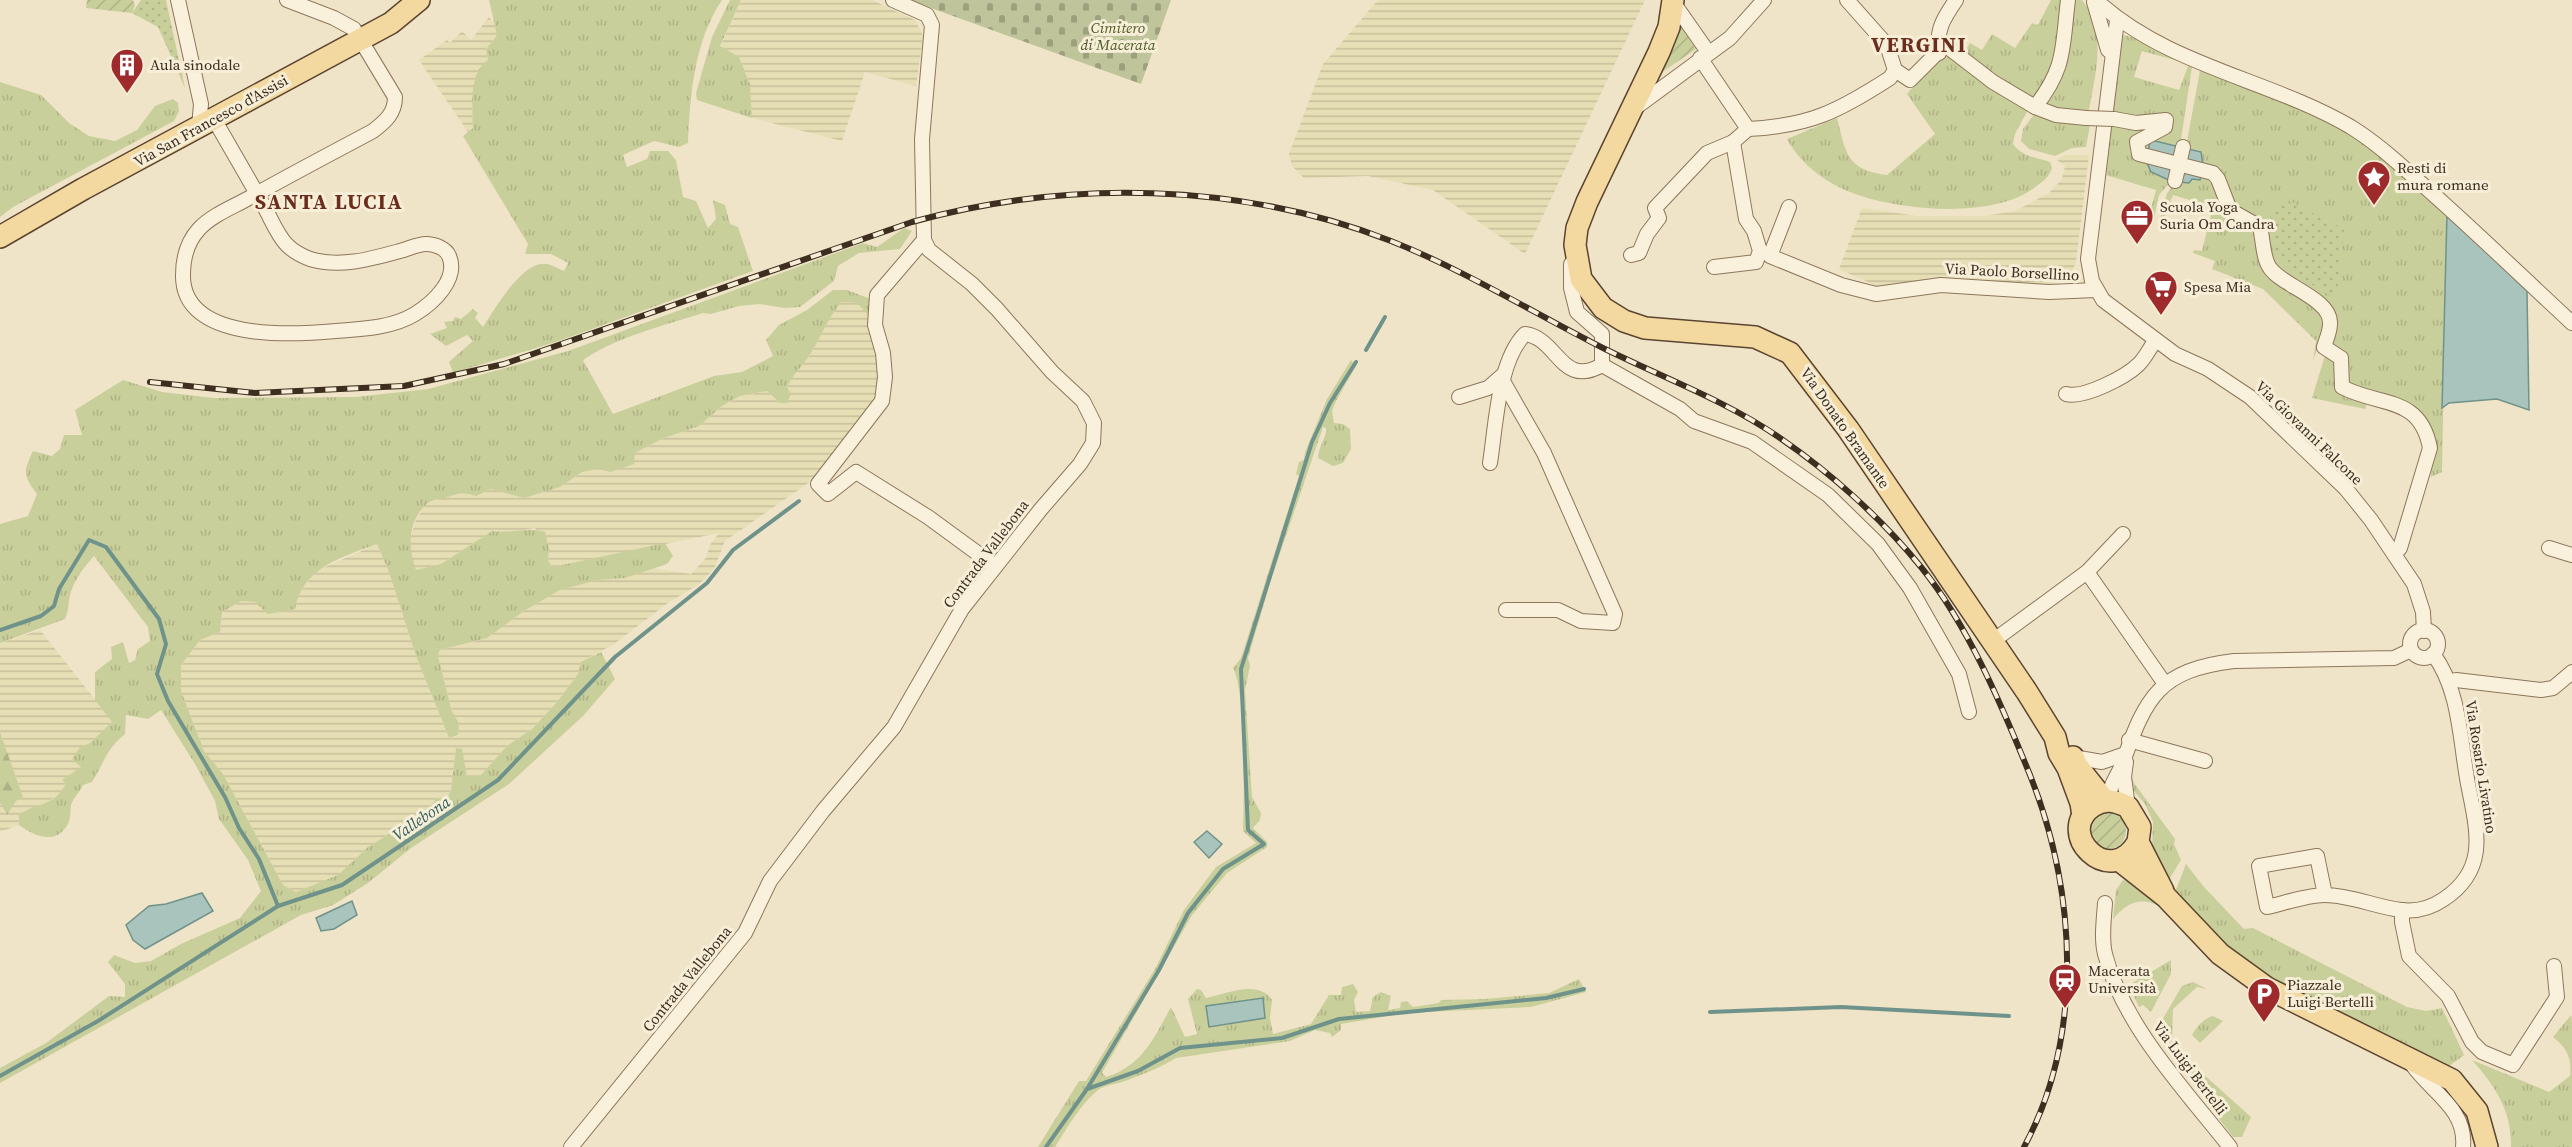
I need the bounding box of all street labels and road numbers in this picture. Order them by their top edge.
street label: Via San Francesco d'Assisi [130,69,291,172]
street label: Via Paolo Borsellino [1944,257,2080,286]
street label: Via Donato Bramante [1796,363,1895,493]
street label: Via Giovanni Falcone [2251,376,2368,490]
street label: Contrada Vallebona [938,495,1034,612]
street label: Via Rosario Livatino [2461,699,2502,835]
street label: Contrada Vallebona [637,921,736,1036]
street label: Via Luigi Bertelli [2148,1017,2233,1119]

